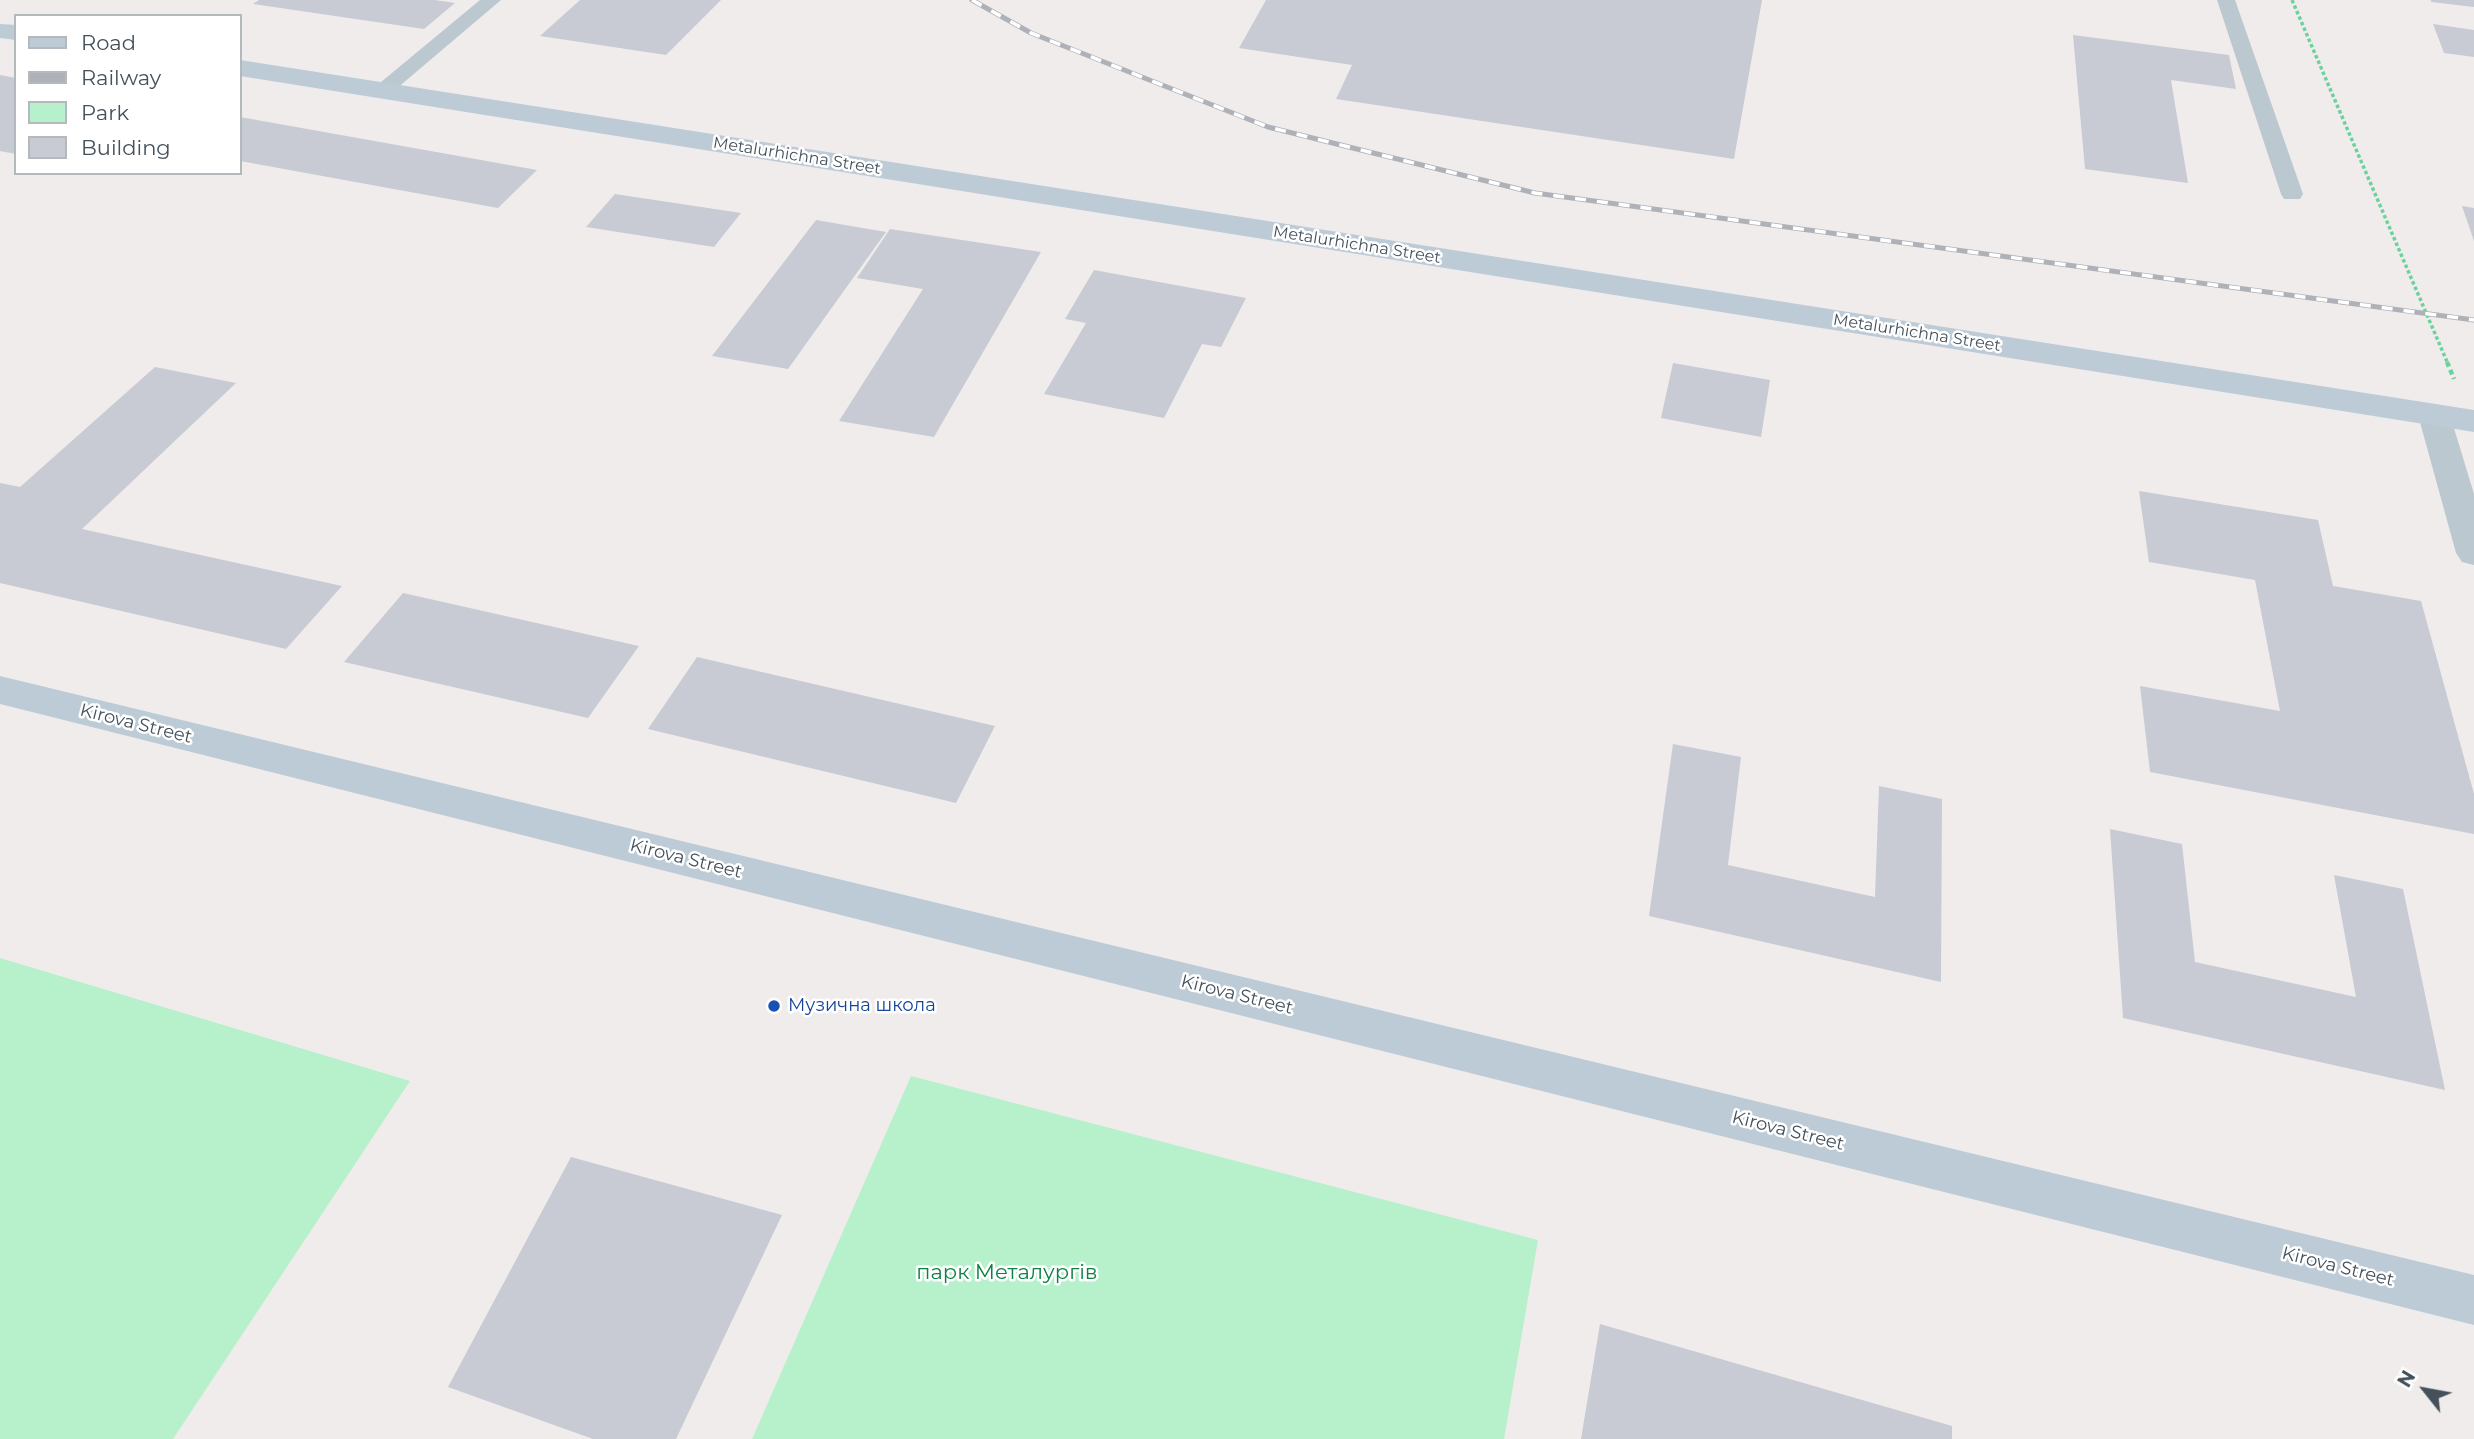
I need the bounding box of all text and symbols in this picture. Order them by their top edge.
legend [14,14,242,175]
text: Road [81,30,136,55]
text: Railway [81,65,161,90]
text: Park [81,100,129,125]
street label: Metalurhichna Street [712,133,882,179]
text: Building [81,135,171,160]
street label: Metalurhichna Street [1272,222,1442,268]
street label: Metalurhichna Street [1832,310,2002,356]
street label: Kirova Street [78,700,194,748]
street label: Kirova Street [628,835,744,883]
street label: Kirova Street [1179,971,1295,1019]
place label: Музична школа [788,995,936,1017]
marker: Музична школа [766,998,782,1014]
street label: Kirova Street [1730,1107,1846,1155]
street label: Kirova Street [2280,1243,2396,1291]
park label: парк Металургів [916,1260,1098,1286]
north arrow [2390,1355,2460,1425]
text: N [2393,1366,2420,1391]

